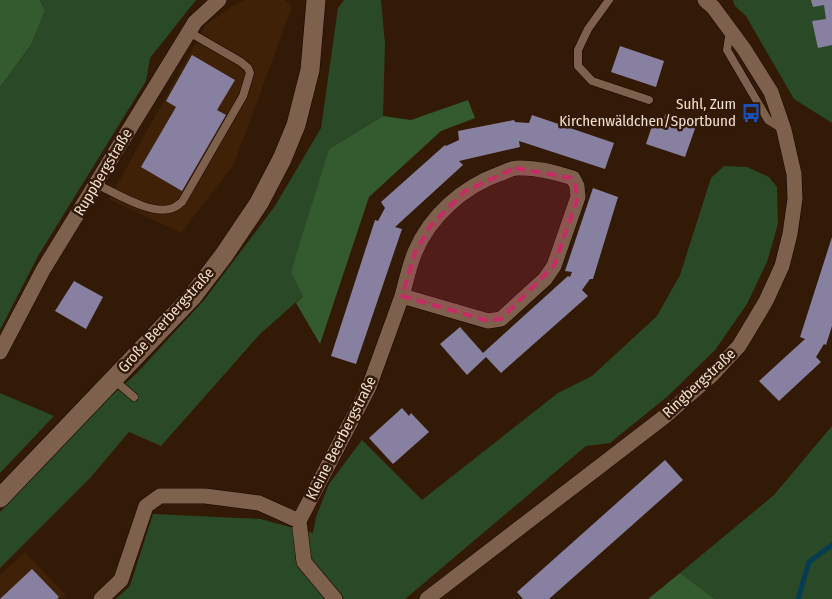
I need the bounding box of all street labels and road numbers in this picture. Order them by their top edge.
street label: Ruppbergstraße [70,125,136,219]
street label: Große Beerbergstraße [114,264,218,376]
street label: Ringbergstraße [659,345,739,421]
street label: Kleine Beerbergstraße [302,373,380,503]

